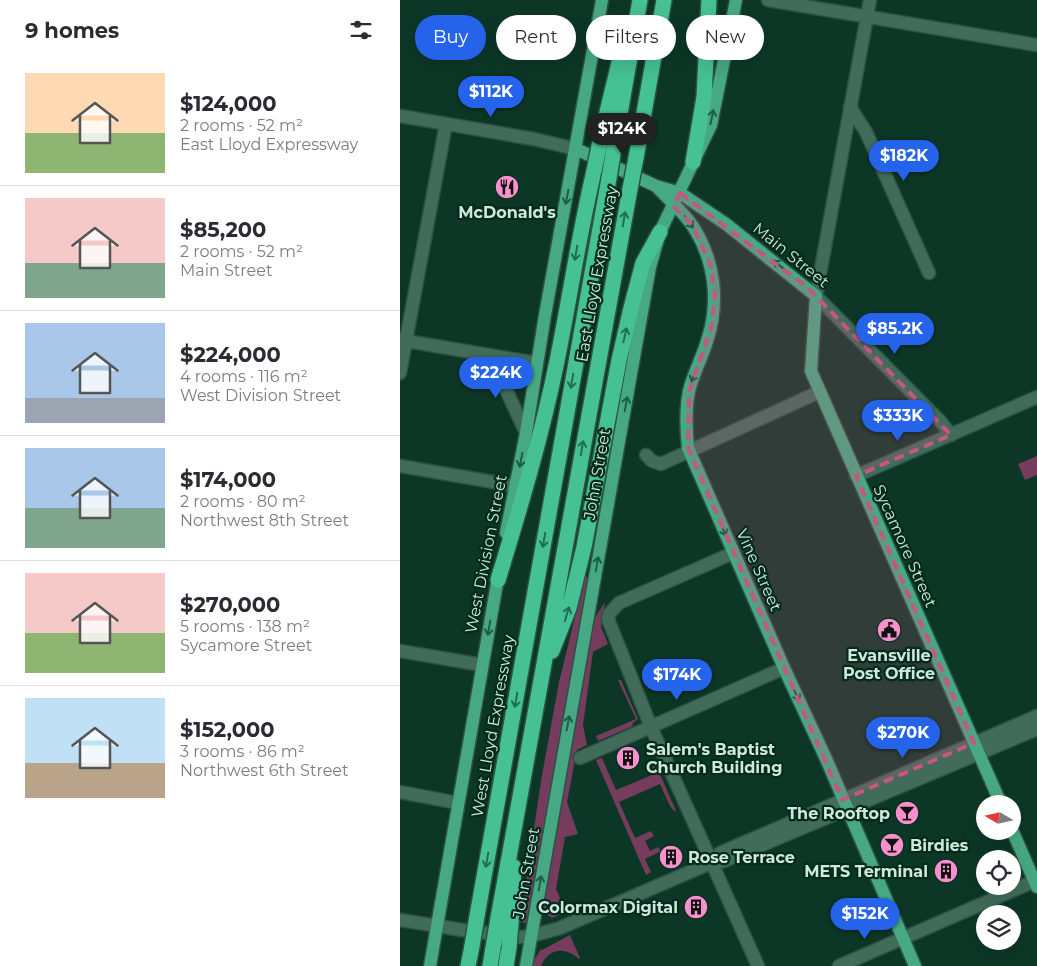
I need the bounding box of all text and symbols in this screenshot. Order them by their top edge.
chip: Buy [415,15,486,60]
chip: Rent [496,15,576,60]
chip: Filters [586,15,676,60]
chip: New [686,15,764,60]
icon: filters [347,16,375,44]
text: 9 homes [25,18,119,43]
pin: $112K [456,76,526,118]
text: $112K [469,82,513,101]
text: $124,000 [180,91,277,116]
icon: home [65,93,125,153]
one-way arrow [708,110,717,126]
pin: $124K [587,112,657,155]
text: 2 rooms · 52 m² [180,116,303,135]
text: $124K [598,119,646,138]
text: East Lloyd Expressway [180,135,358,154]
pin: $182K [869,140,939,182]
text: $182K [880,146,928,165]
restaurant icon: McDonald's [494,174,520,200]
street label: East Lloyd Expressway [572,184,622,363]
one-way arrow [562,188,572,204]
place label: McDonald's [458,203,556,222]
one-way arrow [620,212,630,228]
one-way arrow [684,215,694,229]
text: $85,200 [180,217,266,242]
icon: home [65,218,125,278]
street label: Main Street [749,219,833,292]
text: 2 rooms · 52 m² [180,242,303,261]
one-way arrow [571,244,580,260]
one-way arrow [772,260,785,271]
text: Main Street [180,261,272,280]
pin: $85.2K [854,312,936,355]
text: $85.2K [867,319,923,338]
one-way arrow [620,327,630,343]
text: $224,000 [180,342,281,367]
icon: home [65,343,125,403]
pin: $224K [461,356,531,399]
text: $224K [470,363,522,382]
text: 4 rooms · 116 m² [180,367,308,386]
one-way arrow [689,367,698,383]
one-way arrow [567,373,577,389]
text: West Division Street [180,386,341,405]
one-way arrow [621,396,631,412]
pin: $333K [863,400,933,442]
text: $333K [873,406,923,425]
street label: John Street [579,426,614,522]
one-way arrow [578,440,588,456]
one-way arrow [515,452,525,468]
text: $174,000 [180,467,276,492]
icon: home [65,468,125,528]
street label: West Division Street [461,473,511,635]
street label: Sycamore Street [869,482,941,611]
text: 2 rooms · 80 m² [180,492,306,511]
text: Northwest 8th Street [180,511,349,530]
one-way arrow [720,522,729,537]
street label: Vine Street [732,526,786,615]
one-way arrow [539,531,549,547]
one-way arrow [593,556,603,572]
text: $270,000 [180,592,280,617]
icon: home [65,593,125,653]
one-way arrow [562,606,572,622]
text: 5 rooms · 138 m² [180,617,310,636]
public building icon: Evansville Post Office [876,617,902,643]
one-way arrow [484,620,493,636]
street label: West Lloyd Expressway [468,633,518,819]
text: Sycamore Street [180,636,312,655]
place label: Evansville Post Office [843,646,935,683]
pin: $174K [642,658,712,701]
text: $174K [653,665,701,684]
one-way arrow [792,686,802,701]
one-way arrow [510,691,520,707]
one-way arrow [564,716,574,732]
pin: $270K [868,716,938,759]
text: $152,000 [180,717,274,742]
icon: home [65,718,125,778]
text: $270K [877,723,929,742]
place label: Salem's Baptist Church Building [646,740,782,777]
text: 3 rooms · 86 m² [180,742,305,761]
building icon: Salem's Baptist Church Building [615,745,641,771]
text: Northwest 6th Street [180,761,348,780]
north arrow [976,795,1021,840]
map controls [976,795,1021,950]
bar icon: The Rooftop [894,800,920,826]
place label: The Rooftop [787,804,890,823]
street label: John Street [508,825,543,921]
bar icon: Birdies [879,832,905,858]
place label: Birdies [910,836,969,855]
building icon: Rose Terrace [658,844,684,870]
place label: Rose Terrace [688,848,795,867]
button: locate [976,850,1021,895]
one-way arrow [482,851,491,867]
building icon: METS Terminal [933,858,959,884]
place label: METS Terminal [804,862,928,881]
one-way arrow [535,876,545,892]
building icon: Colormax Digital [683,894,709,920]
place label: Colormax Digital [538,898,678,917]
pin: $152K [830,898,900,940]
text: $152K [841,904,889,923]
button: layers [976,905,1021,950]

